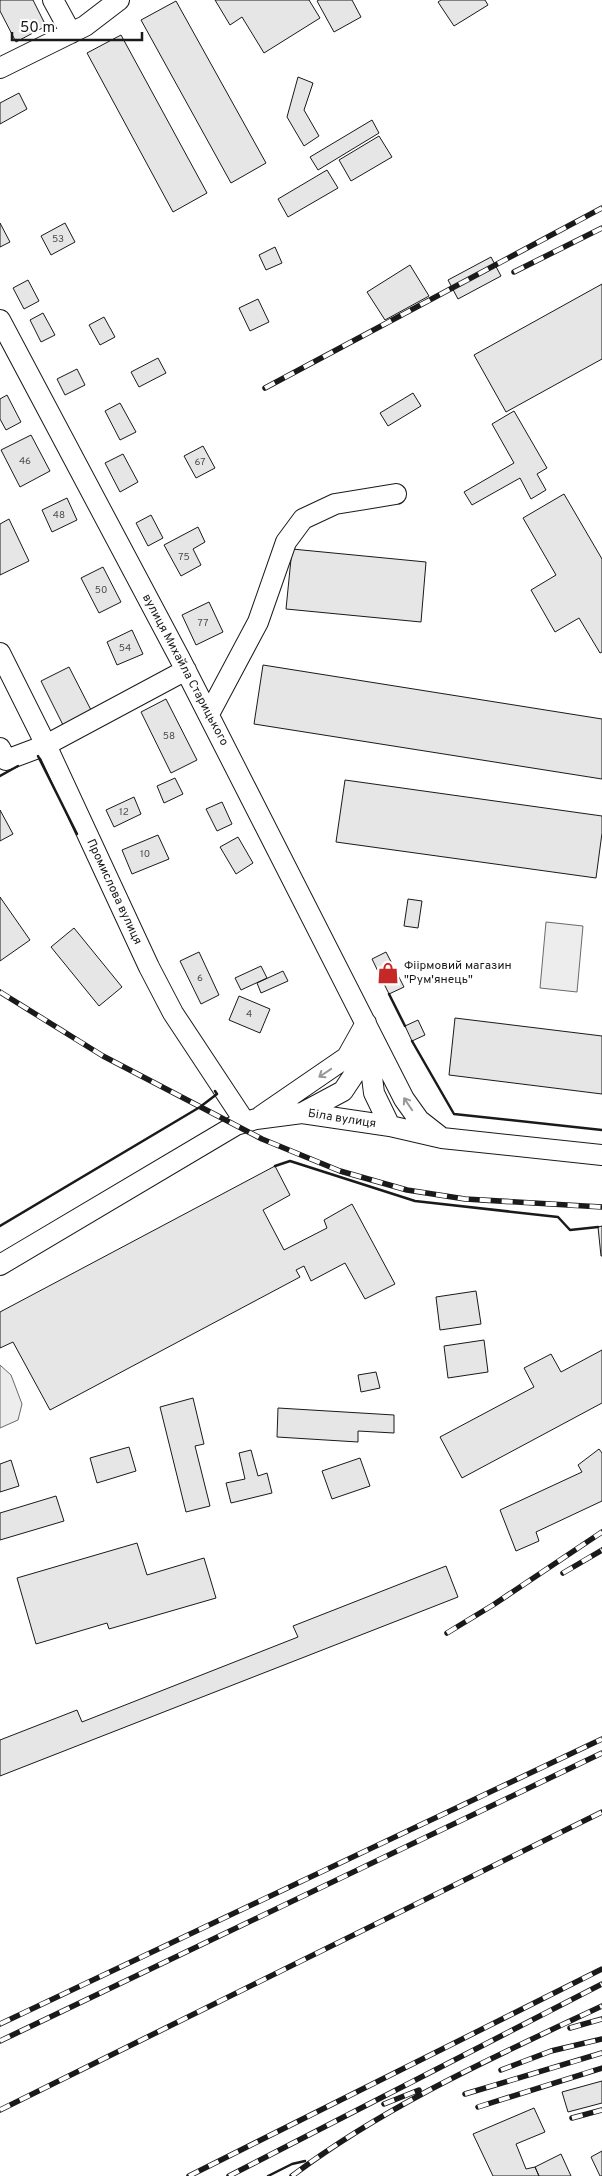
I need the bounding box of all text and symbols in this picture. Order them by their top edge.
scale bar [12,10,142,42]
text: 50 m [20,19,55,38]
house number: 53 [52,233,64,246]
house number: 46 [19,455,31,468]
house number: 67 [195,456,206,469]
house number: 48 [53,509,65,522]
house number: 75 [178,551,190,564]
house number: 50 [95,584,107,597]
street label: вулиця Михайла Старицького [138,591,232,749]
house number: 77 [198,617,208,630]
house number: 54 [119,642,131,655]
house number: 58 [163,730,175,743]
house number: 12 [119,806,129,819]
street label: Промислова вулиця [83,837,145,947]
house number: 10 [140,848,150,861]
place label: Фіірмовий магазин "Рум'янець" [404,958,512,988]
shop icon: Фіірмовий магазин "Рум'янець" [375,960,401,986]
house number: 6 [197,972,203,985]
house number: 4 [246,1008,252,1021]
one-way arrow [318,1068,332,1078]
one-way arrow [403,1097,413,1111]
street label: Біла вулиця [307,1106,377,1132]

